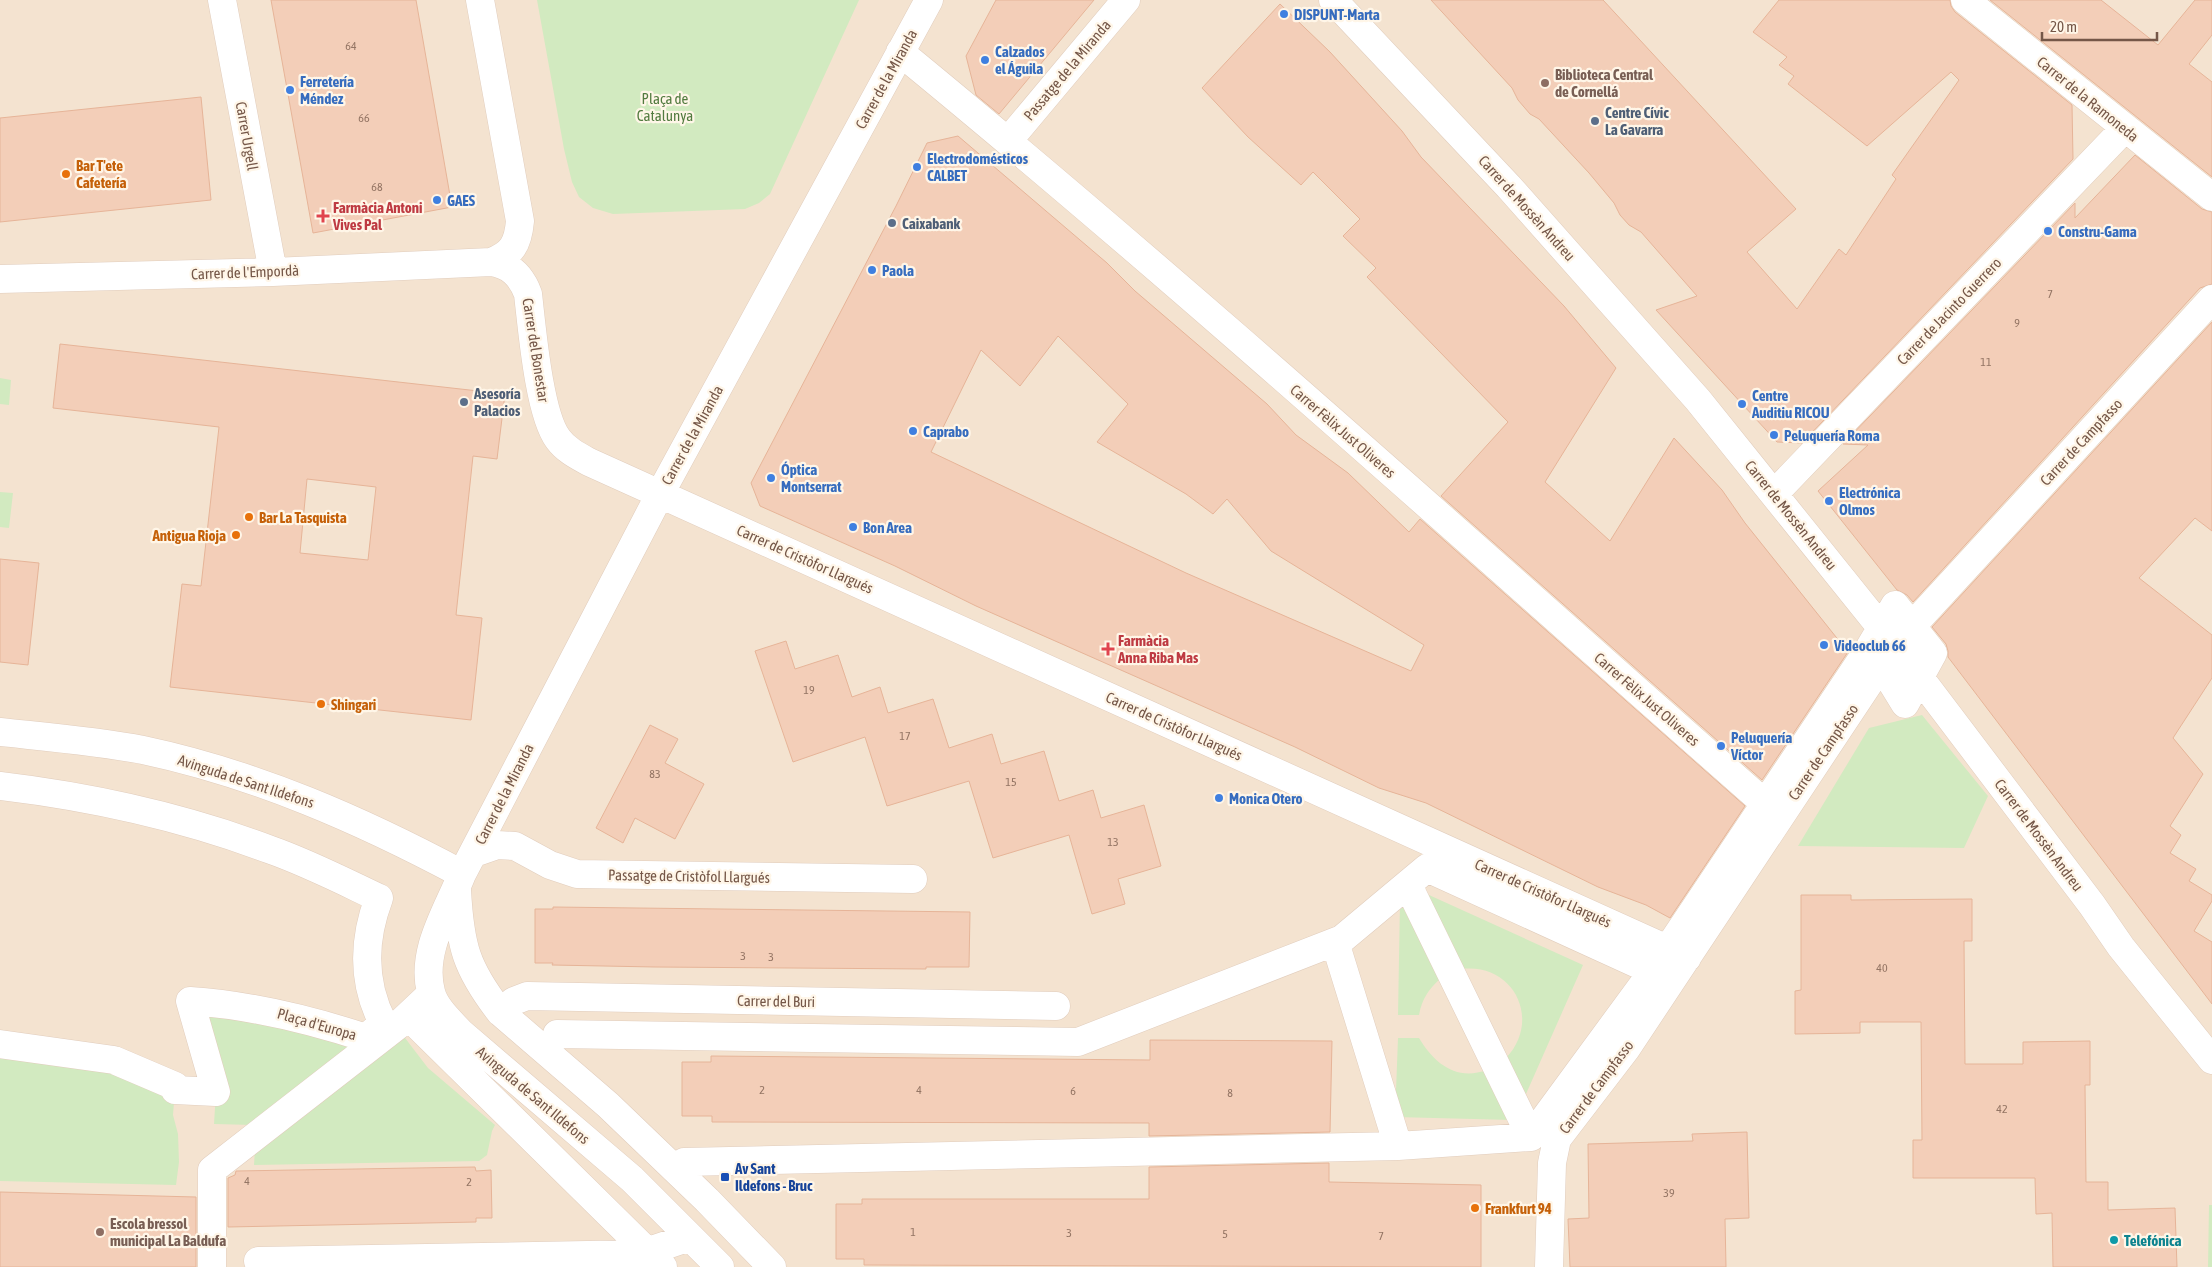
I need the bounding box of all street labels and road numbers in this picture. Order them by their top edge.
street label: Passatge de la Miranda [1020,16,1114,124]
street label: Carrer de la Miranda [852,26,920,132]
street label: Carrer de la Ramoneda [2034,53,2142,145]
street label: Carrer Urgell [233,100,261,172]
street label: Carrer de Mossèn Andreu [1475,152,1579,264]
street label: Carrer de Jacinto Guerrero [1893,254,2005,368]
street label: Carrer de l'Empordà [191,262,299,282]
street label: Carrer del Bonestar [519,297,553,404]
street label: Carrer Fèlix Just Oliveres [1287,381,1399,481]
street label: Carrer de la Miranda [658,382,726,488]
street label: Carrer de Campfasso [2037,395,2125,489]
street label: Carrer de Mossèn Andreu [1742,457,1840,573]
street label: Carrer de Cristòfor Llargués [734,521,876,597]
street label: Carrer Fèlix Just Oliveres [1591,649,1703,749]
street label: Carrer de Cristòfor Llargués [1103,688,1245,764]
street label: Carrer de Campfasso [1785,701,1861,803]
street label: Carrer de la Miranda [471,741,537,847]
street label: Avinguda de Sant Ildefons [176,751,316,811]
street label: Carrer de Mossèn Andreu [1991,776,2087,894]
street label: Carrer de Cristòfor Llargués [1472,855,1614,931]
street label: Passatge de Cristòfol Llargués [608,866,770,886]
street label: Carrer del Buri [737,992,815,1010]
street label: Plaça d'Europa [275,1005,359,1043]
street label: Carrer de Campfasso [1555,1037,1637,1137]
street label: Avinguda de Sant Ildefons [473,1043,593,1147]

